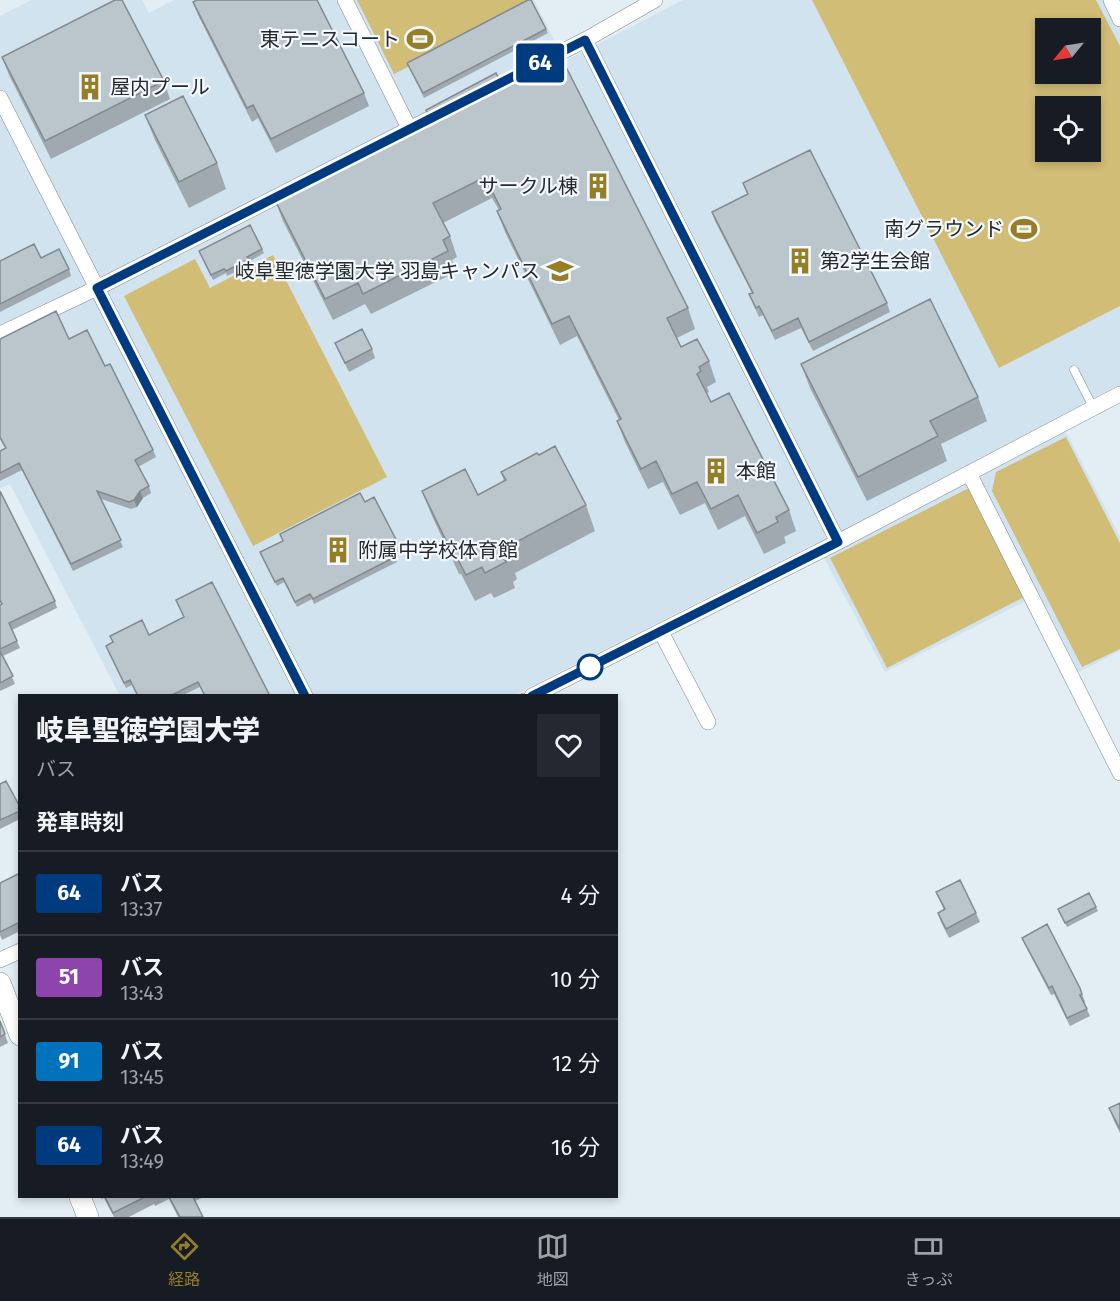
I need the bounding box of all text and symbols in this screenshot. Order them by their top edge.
north arrow [1035,18,1101,84]
map controls [1035,18,1101,162]
sports icon: 東テニスコート [405,24,435,54]
place label: 東テニスコート [260,27,400,51]
line badge: 64 [513,44,567,82]
text: 64 [528,50,552,76]
building icon: 屋内プール [75,72,105,102]
place label: 屋内プール [110,75,210,99]
button: locate [1035,96,1101,162]
building icon: サークル棟 [583,171,613,201]
place label: サークル棟 [479,174,578,198]
sports icon: 南グラウンド [1009,214,1039,244]
place label: 南グラウンド [884,217,1004,241]
building icon: 第2学生会館 [785,246,815,276]
place label: 第2学生会館 [820,249,930,273]
school or university icon: 岐阜聖徳学園大学 羽島キャンパス [545,256,575,286]
place label: 岐阜聖徳学園大学 羽島キャンパス [235,259,540,283]
building icon: 本館 [701,456,731,486]
place label: 本館 [736,459,776,483]
building icon: 附属中学校体育館 [323,535,353,565]
place label: 附属中学校体育館 [358,538,518,562]
unlabelled marker [577,654,603,680]
text: 岐阜聖徳学園大学 [36,714,260,747]
button: heart [537,714,600,777]
text: バス [36,757,76,781]
text: 発車時刻 [36,809,124,836]
text: バス [120,870,164,897]
text: 64 [57,880,81,906]
text: 4 分 [560,882,600,909]
text: 13:37 [120,897,162,921]
text: バス [120,954,164,981]
text: 51 [59,964,79,990]
text: 10 分 [550,966,600,993]
text: 13:43 [120,981,164,1005]
text: バス [120,1038,164,1065]
text: 91 [58,1048,80,1074]
text: 12 分 [552,1050,600,1077]
text: 13:45 [120,1065,164,1089]
text: バス [120,1122,164,1149]
text: 64 [57,1132,81,1158]
text: 16 分 [551,1134,600,1161]
text: 13:49 [120,1149,164,1173]
tab: 経路 [168,1230,201,1290]
tab: 地図 [536,1230,569,1290]
tab: きっぷ [905,1230,952,1290]

